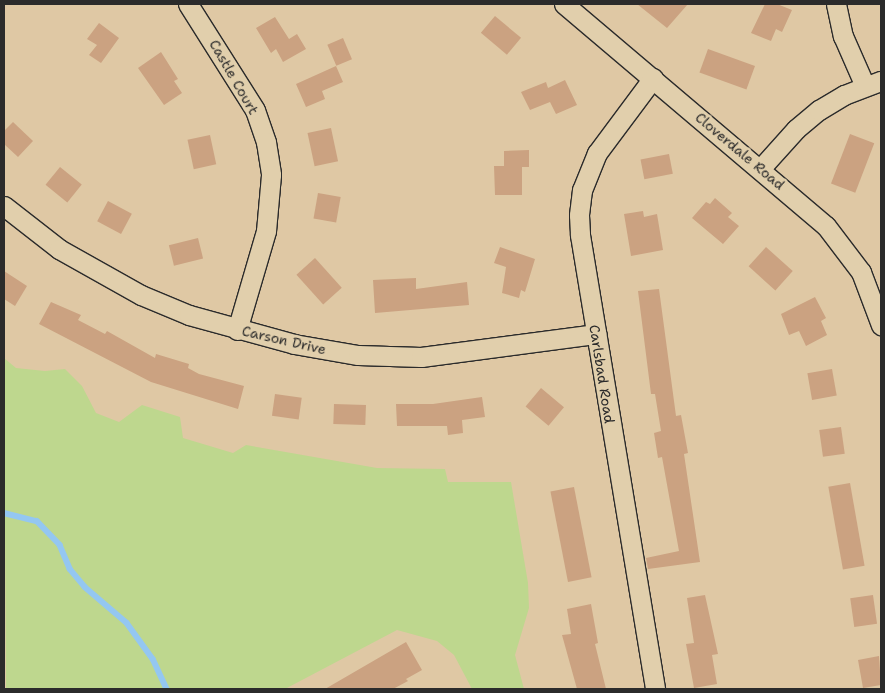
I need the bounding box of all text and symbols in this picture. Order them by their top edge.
street label: Castle Court [206,37,262,117]
street label: Cloverdale Road [692,109,788,193]
street label: Carson Drive [240,322,328,358]
street label: Carlsbad Road [586,323,618,425]

